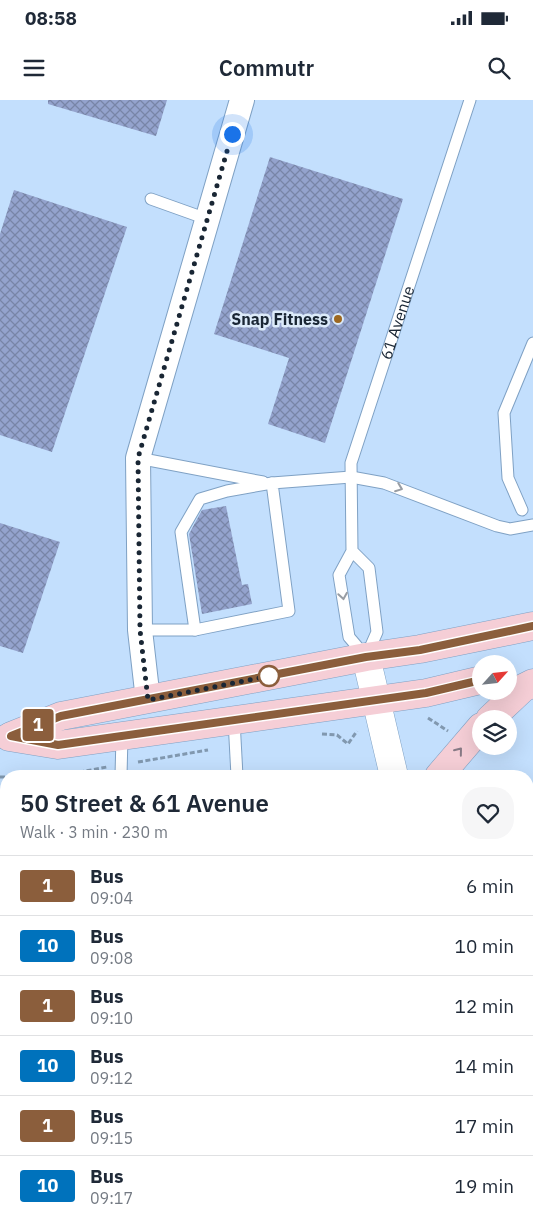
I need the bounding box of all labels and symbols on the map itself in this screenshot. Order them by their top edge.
your location [220,122,245,147]
street label: 61 Avenue [376,283,419,362]
place label: Snap Fitness [231,309,328,329]
marker: Snap Fitness [332,313,344,325]
one-way arrow [394,482,402,492]
one-way arrow [337,592,347,601]
north arrow [472,655,518,700]
unlabelled marker [258,665,280,687]
line badge: 1 [22,709,54,741]
one-way arrow [454,748,462,757]

